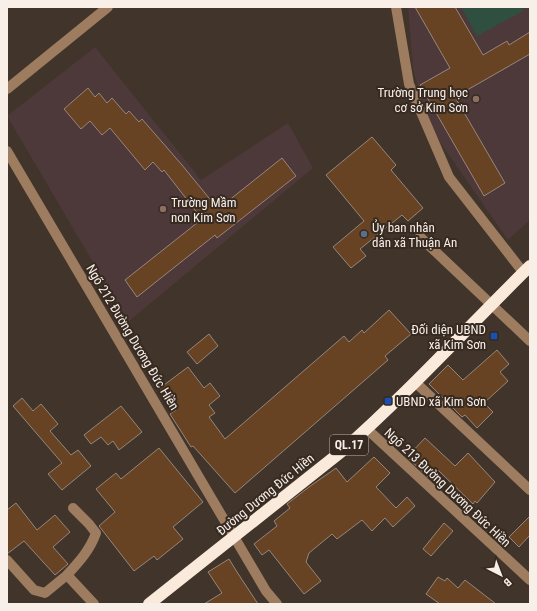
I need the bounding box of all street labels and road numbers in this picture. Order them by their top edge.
street label: Ngõ 212 Đường Dương Đức Hiền [83,262,182,413]
street label: Ngõ 213 Đường Dương Đức Hiền [381,425,514,550]
road number: QL.17 [330,435,368,455]
street label: Đường Dương Đức Hiền [214,450,317,538]

